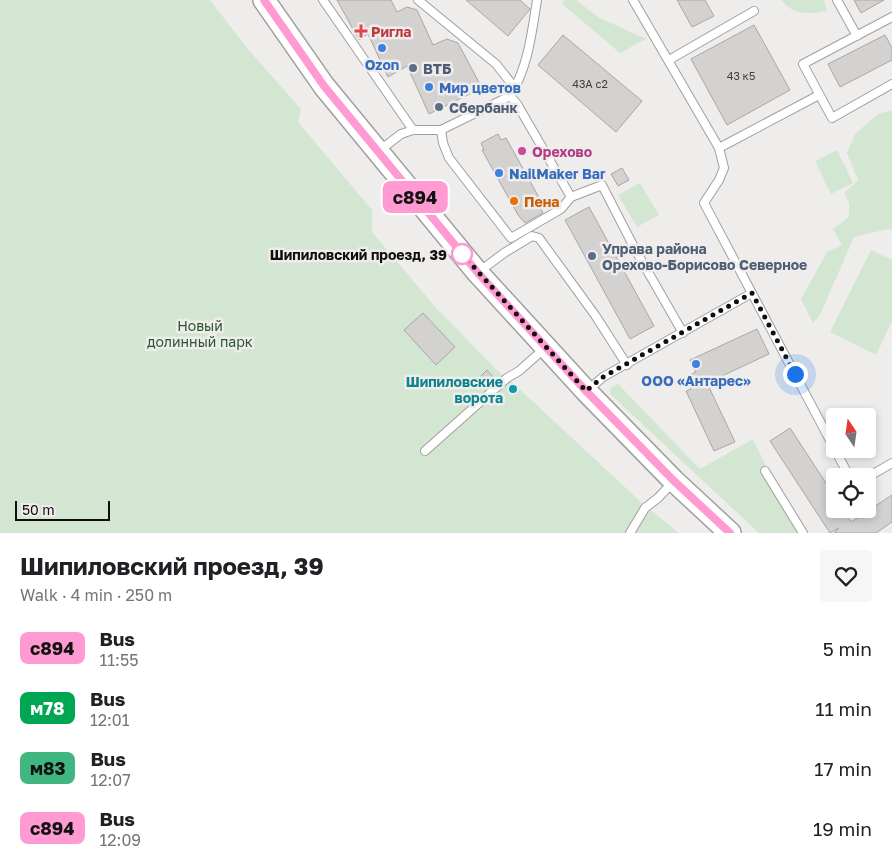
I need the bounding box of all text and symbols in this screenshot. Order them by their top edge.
place label: Ригла [371,23,411,40]
marker: Ригла [355,25,367,37]
marker: Ozon [376,42,388,54]
place label: Ozon [365,56,399,73]
place label: ВТБ [423,60,452,77]
marker: ВТБ [407,62,419,74]
house number: 43 к5 [727,69,755,82]
house number: 43А с2 [572,77,608,90]
place label: Мир цветов [439,79,521,96]
marker: Мир цветов [423,81,435,93]
place label: Сбербанк [449,99,518,116]
marker: Сбербанк [433,101,445,113]
place label: Орехово [532,143,592,160]
marker: Орехово [516,145,528,157]
place label: NailMaker Bar [509,165,606,182]
marker: NailMaker Bar [493,167,505,179]
line badge: с894 [380,181,450,213]
text: с894 [393,186,437,208]
place label: Пена [524,193,559,210]
marker: Пена [508,195,520,207]
place label: Управа района Орехово-Борисово Северное [602,240,807,273]
marker: Шипиловский проезд, 39 [451,243,473,265]
place label: Шипиловский проезд, 39 [270,246,447,263]
marker: Управа района Орехово-Борисово Северное [586,250,598,262]
park label: Новый долинный парк [147,317,253,350]
marker: ООО «Антарес» [690,358,702,370]
your location [783,362,808,387]
place label: ООО «Антарес» [641,372,751,389]
place label: Шипиловские ворота [406,373,503,406]
marker: Шипиловские ворота [507,383,519,395]
north arrow [826,408,876,458]
map controls [826,408,876,518]
button: locate [826,468,876,518]
scale bar [15,498,110,521]
text: 50 m [22,501,55,518]
button: heart [820,550,872,602]
text: Шипиловский проезд, 39 [20,551,324,580]
text: Walk · 4 min · 250 m [20,585,172,605]
text: Bus [100,627,135,650]
text: с894 [30,637,75,659]
text: 5 min [823,637,872,660]
text: 11:55 [100,650,138,670]
text: Bus [90,687,125,710]
text: м78 [30,697,65,719]
text: 11 min [815,697,872,720]
text: 12:01 [90,710,130,730]
text: Bus [90,747,126,770]
text: м83 [30,757,65,779]
text: 17 min [814,757,872,780]
text: 12:07 [90,770,131,790]
text: Bus [100,807,135,830]
text: с894 [30,817,75,839]
text: 19 min [813,817,872,840]
text: 12:09 [100,830,141,850]

